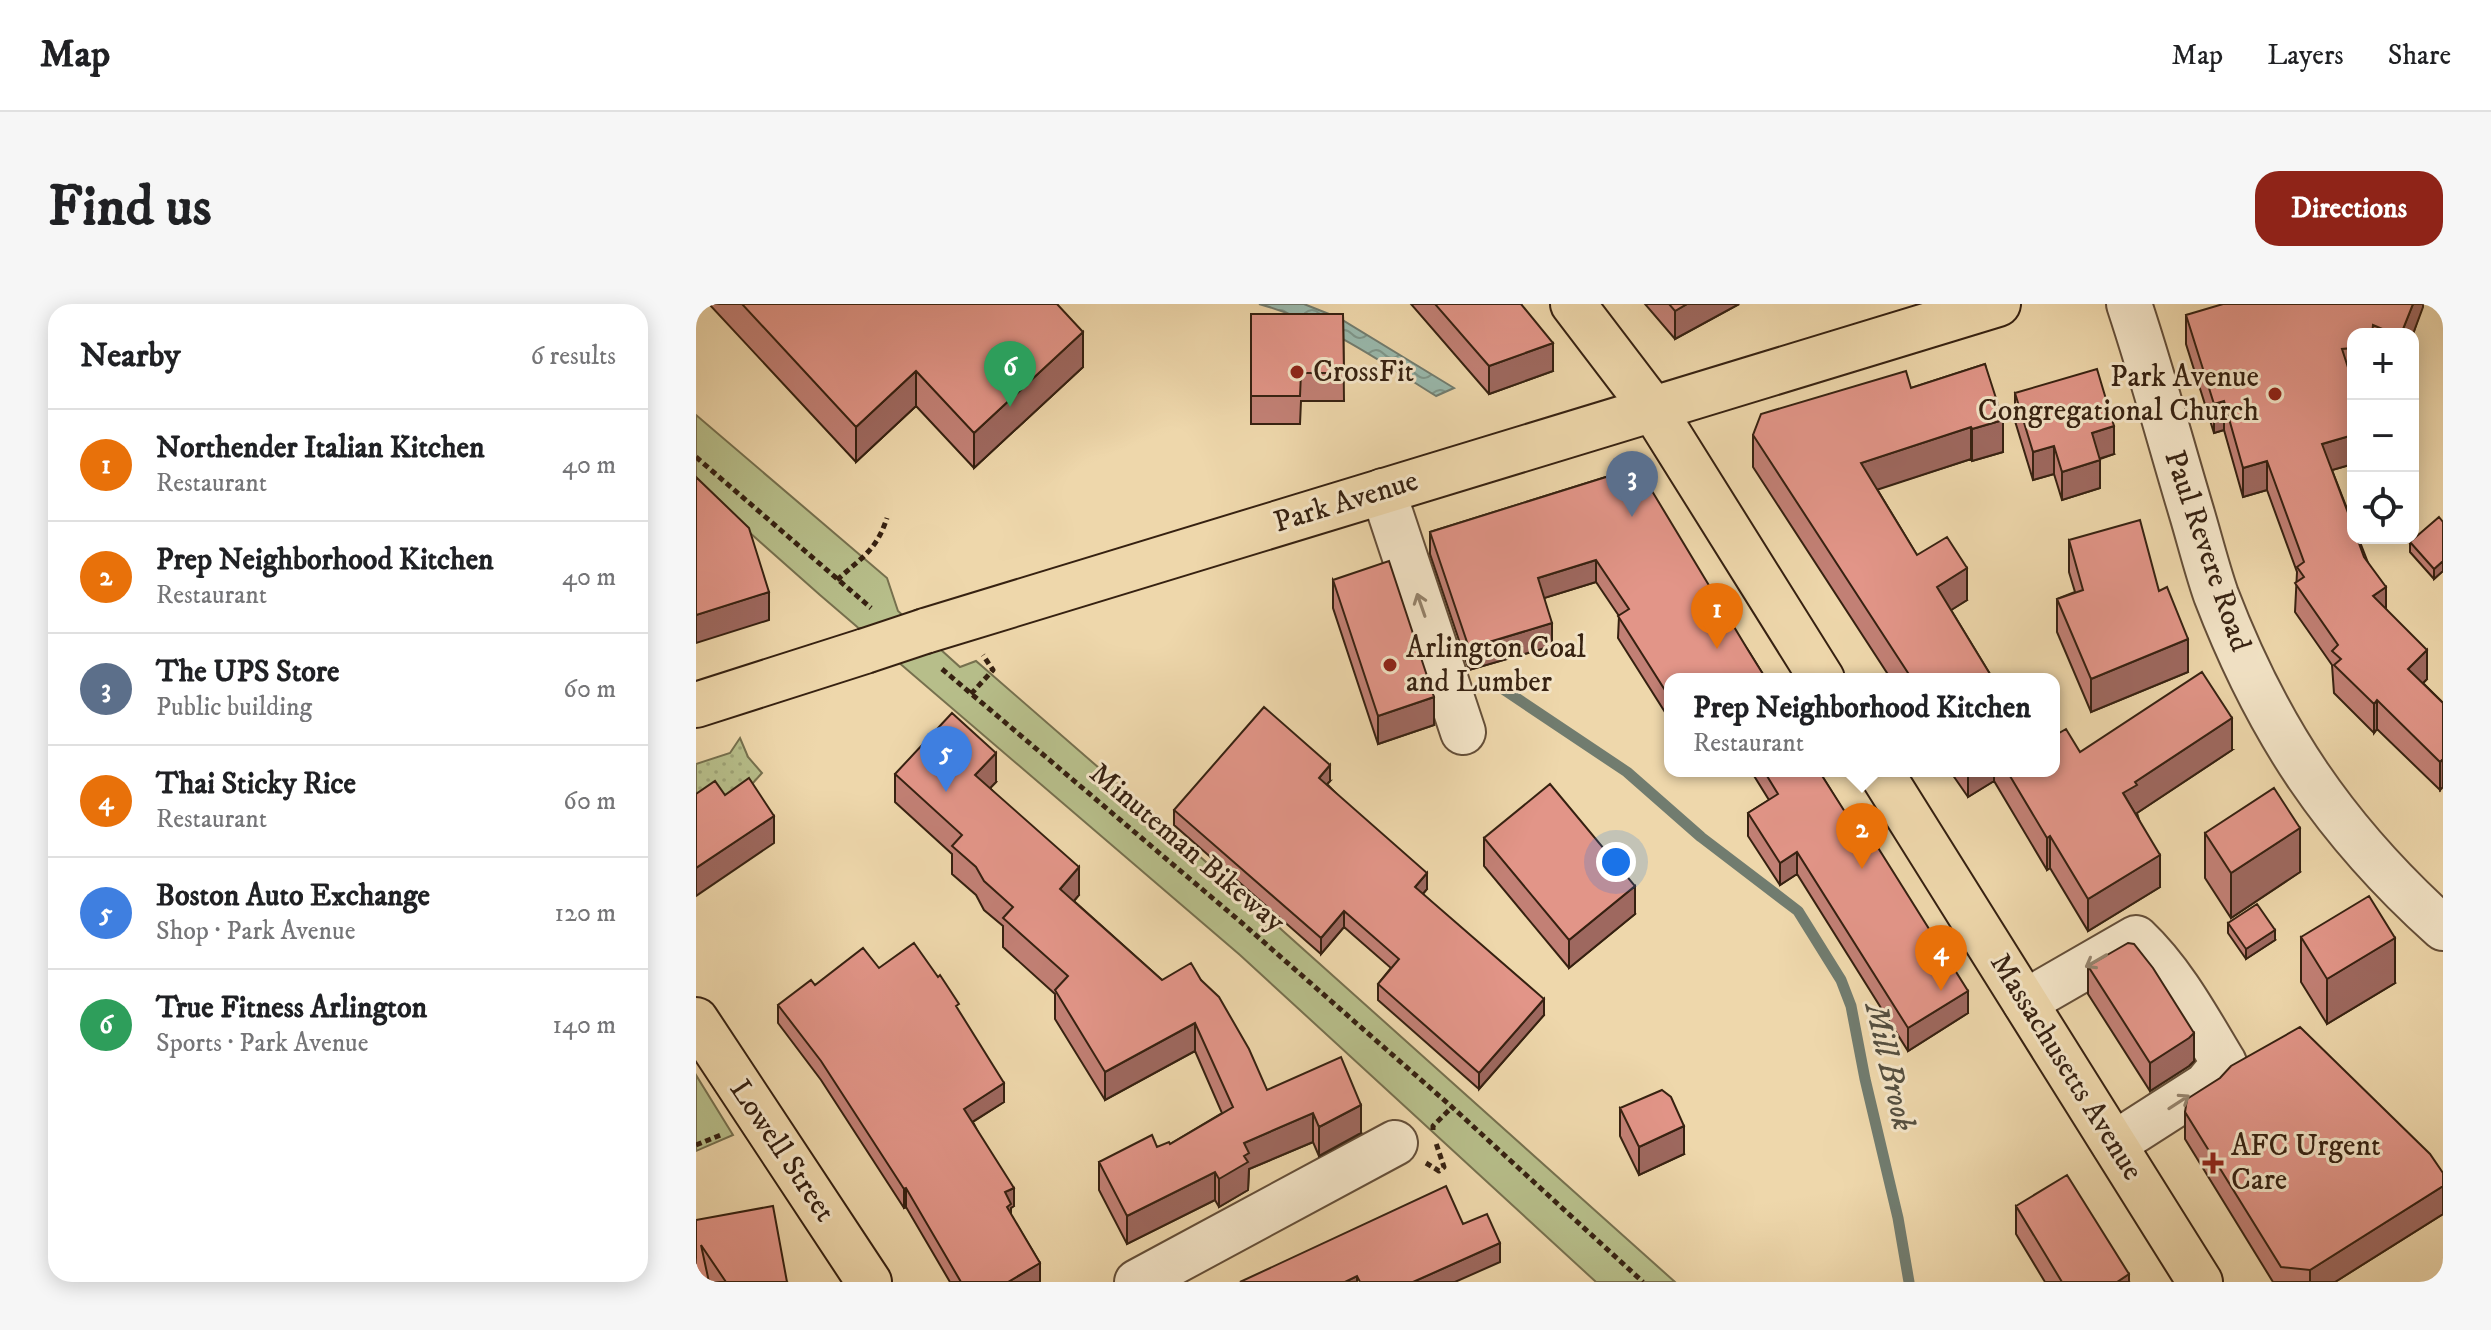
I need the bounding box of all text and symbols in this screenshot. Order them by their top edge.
text: Map [40,31,110,79]
text: Map [2172,38,2223,73]
text: Layers [2267,38,2344,73]
text: Share [2388,38,2451,73]
button: Directions [2255,171,2443,246]
text: Find us [48,173,212,243]
map controls [2347,328,2419,544]
button: + [2347,328,2419,400]
text: Nearby [80,335,181,377]
text: 6 results [530,340,616,373]
pin: 6 [984,341,1036,407]
place label: CrossFit [1313,354,1414,391]
place label: Park Avenue Congregational Church [1978,359,2259,430]
marker: CrossFit [1288,363,1306,381]
marker: Park Avenue Congregational Church [2266,385,2284,403]
button: − [2347,400,2419,472]
text: Northender Italian Kitchen [156,430,485,467]
street label: Paul Revere Road [2155,446,2259,656]
text: 1 [101,449,111,482]
text: 40 m [562,449,616,482]
pin: 3 [1606,451,1658,517]
street label: Park Avenue [1269,463,1423,541]
text: Restaurant [156,467,267,500]
button: locate [2347,472,2419,544]
text: Prep Neighborhood Kitchen [156,542,494,579]
text: 2 [100,561,112,594]
text: 40 m [562,561,616,594]
text: Restaurant [156,579,267,612]
pin: 1 [1691,583,1743,649]
one-way arrow [1412,592,1427,617]
place label: Arlington Coal and Lumber [1406,630,1586,701]
text: The UPS Store [156,654,339,691]
marker: Arlington Coal and Lumber [1381,656,1399,674]
text: 3 [101,673,111,706]
text: 60 m [563,673,616,706]
popup [1664,673,2060,777]
text: Prep Neighborhood Kitchen [1693,690,2031,727]
text: Public building [156,691,312,724]
pin: 5 [920,726,972,792]
text: Restaurant [1693,727,1804,760]
street label: Minuteman Bikeway [1082,755,1293,941]
text: Thai Sticky Rice [156,766,356,803]
text: 4 [99,785,113,818]
text: 60 m [563,785,616,818]
text: Restaurant [156,803,267,836]
pin: 2 [1836,803,1888,869]
your location [1596,842,1636,882]
text: Boston Auto Exchange [156,878,430,915]
text: 5 [100,897,112,930]
text: 120 m [555,897,616,930]
text: Shop · Park Avenue [156,915,355,948]
pin: 4 [1915,925,1967,991]
street label: Massachusetts Avenue [1981,947,2151,1187]
one-way arrow [2085,953,2108,969]
text: True Fitness Arlington [156,990,427,1027]
water label: Mill Brook [1854,997,1923,1135]
text: 6 [99,1009,113,1042]
text: 140 m [552,1009,616,1042]
text: Sports · Park Avenue [156,1027,368,1060]
street label: Lowell Street [721,1073,843,1229]
one-way arrow [2167,1093,2190,1109]
place label: AFC Urgent Care [2231,1128,2381,1199]
marker: AFC Urgent Care [2202,1152,2224,1174]

